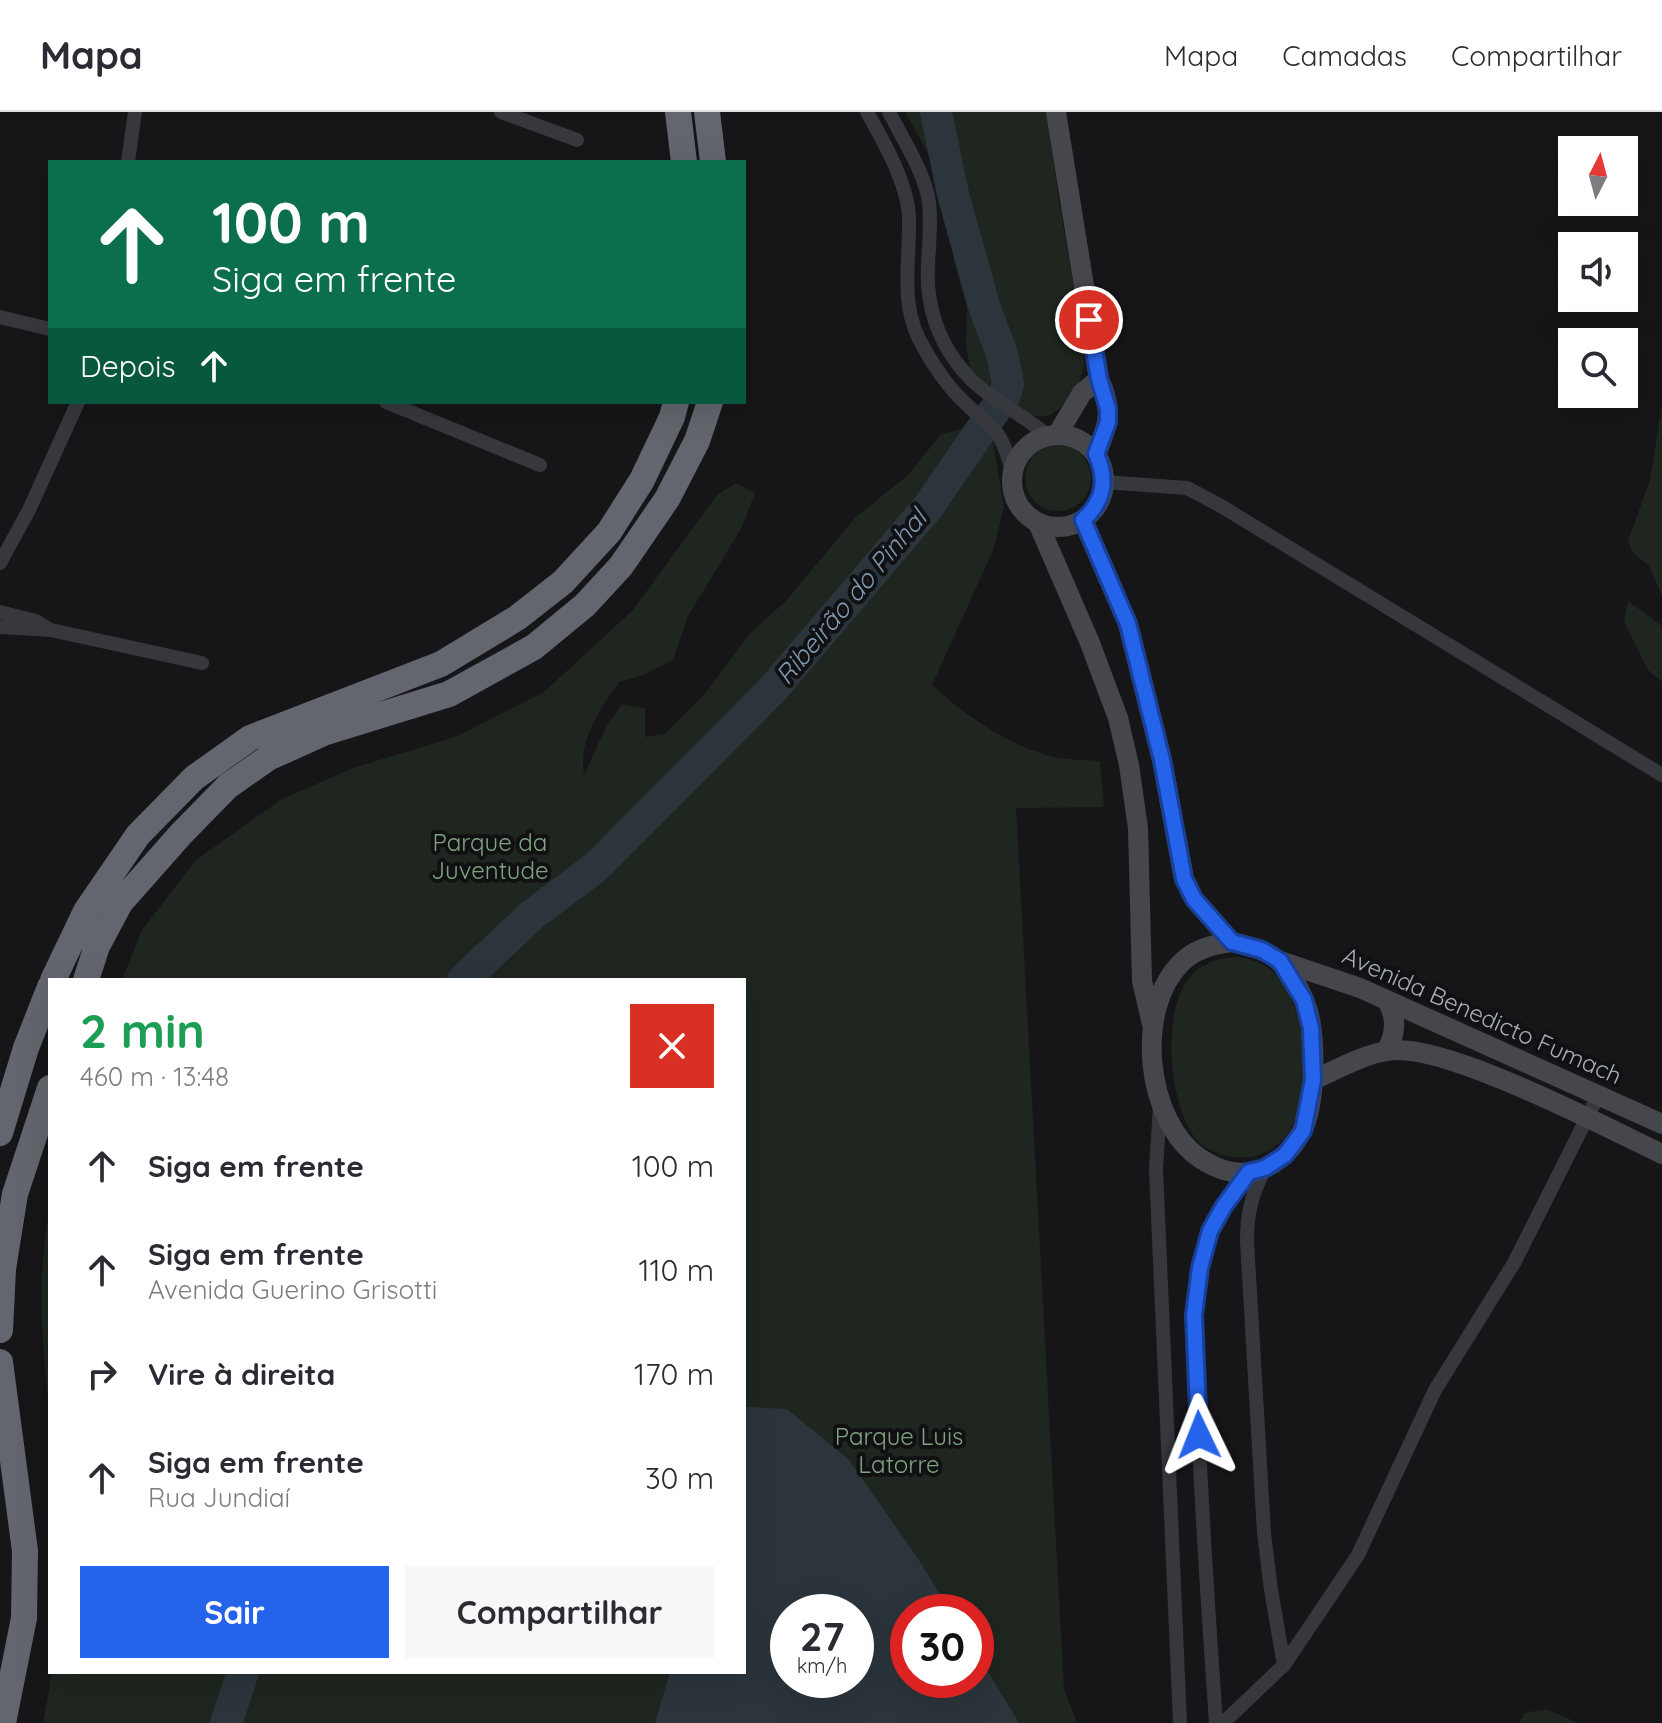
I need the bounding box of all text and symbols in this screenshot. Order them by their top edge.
text: Mapa [40,31,143,79]
text: Mapa [1164,38,1238,73]
text: Camadas [1282,38,1407,73]
text: Compartilhar [1451,38,1622,73]
north arrow [1558,136,1638,216]
map controls [1558,136,1638,408]
text: 100 m [212,187,370,257]
icon: ahead [80,192,184,296]
button: sound [1558,232,1638,312]
text: Siga em frente [212,256,456,301]
pin [1055,286,1123,354]
icon: arrive [1067,298,1111,342]
button: search [1558,328,1638,408]
icon: ahead [192,344,236,388]
text: Depois [80,347,176,385]
water label: Ribeirão do Pinhal [768,500,935,691]
park label: Parque da Juventude [431,827,549,885]
street label: Avenida Benedicto Fumach [1338,940,1627,1090]
text: 2 min [80,1000,205,1060]
button: close [630,1004,714,1088]
text: 460 m · 13:48 [80,1060,229,1093]
icon: ahead [80,1144,124,1188]
text: Siga em frente [148,1147,364,1185]
text: 100 m [632,1147,714,1185]
text: Siga em frente [148,1235,364,1273]
icon: ahead [80,1248,124,1292]
text: 110 m [638,1251,714,1289]
text: Avenida Guerino Grisotti [148,1273,437,1306]
icon: right [80,1352,124,1396]
text: Vire à direita [148,1355,335,1393]
text: 170 m [634,1355,714,1393]
position arrow [1157,1393,1241,1477]
park label: Parque Luis Latorre [835,1421,963,1479]
text: Siga em frente [148,1443,364,1481]
icon: ahead [80,1456,124,1500]
text: 30 m [645,1459,714,1497]
text: Rua Jundiaí [148,1481,290,1514]
button: Sair [80,1566,389,1658]
button: Compartilhar [405,1566,714,1658]
speed limit sign: 30 [890,1594,994,1698]
text: 27 [800,1611,844,1661]
text: km/h [797,1653,847,1678]

